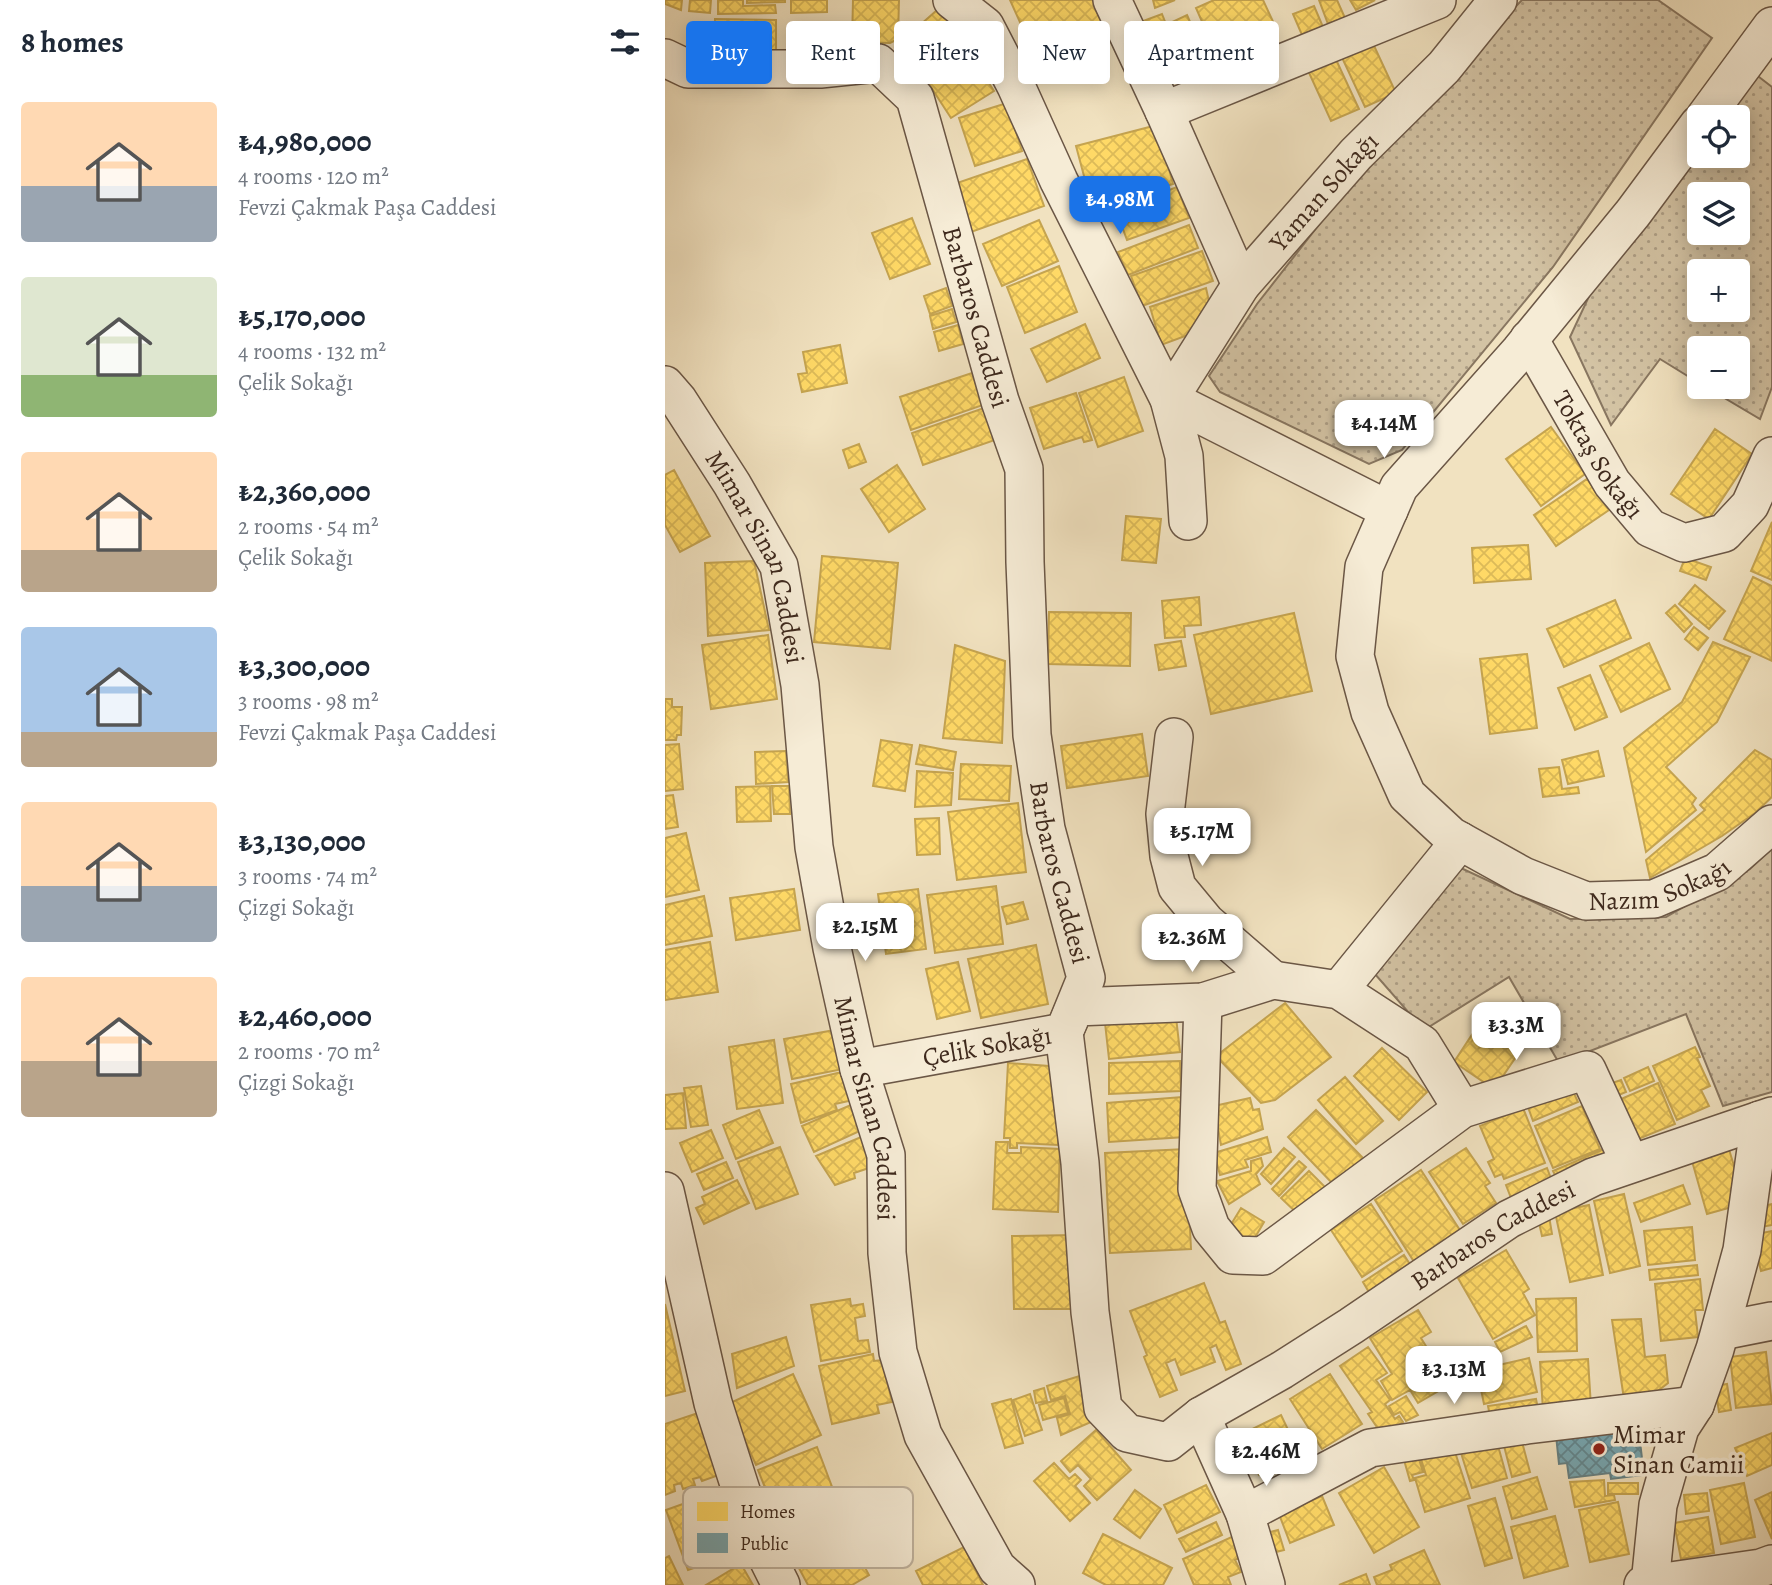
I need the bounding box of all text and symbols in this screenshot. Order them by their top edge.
chip: Buy [686,21,772,84]
chip: Rent [786,21,880,84]
chip: Filters [894,21,1004,84]
chip: New [1018,21,1110,84]
chip: Apartment [1124,21,1279,84]
text: 8 homes [21,22,124,62]
icon: filters [606,23,644,61]
map controls [1687,105,1750,399]
button: locate [1687,105,1750,168]
text: ₺4,980,000 [238,121,372,161]
street label: Yaman Sokağı [1261,124,1386,260]
icon: home [77,130,161,214]
text: 4 rooms · 120 m² [238,161,389,192]
pin: ₺4.98M [1063,176,1177,236]
button: layers [1687,182,1750,245]
text: ₺4.98M [1085,183,1155,214]
text: Fevzi Çakmak Paşa Caddesi [238,192,497,223]
street label: Barbaros Caddesi [934,222,1018,413]
button: + [1687,259,1750,322]
text: ₺5,170,000 [238,296,366,336]
icon: home [77,305,161,389]
text: 4 rooms · 132 m² [238,336,386,367]
button: − [1687,336,1750,399]
text: Çelik Sokağı [238,367,353,398]
street label: Toktaş Sokağı [1544,384,1652,527]
pin: ₺4.14M [1327,400,1441,460]
text: ₺4.14M [1351,407,1417,438]
street label: Mimar Sinan Caddesi [697,444,813,667]
text: ₺2,360,000 [238,471,371,511]
icon: home [77,480,161,564]
text: 2 rooms · 54 m² [238,511,379,542]
text: Çelik Sokağı [238,542,353,573]
text: ₺3,300,000 [238,646,370,686]
icon: home [77,655,161,739]
text: 3 rooms · 98 m² [238,686,379,717]
text: Fevzi Çakmak Paşa Caddesi [238,717,497,748]
street label: Barbaros Caddesi [1021,779,1098,968]
pin: ₺5.17M [1145,808,1259,868]
text: ₺5.17M [1170,815,1234,846]
text: ₺3,130,000 [238,821,366,861]
icon: home [77,830,161,914]
street label: Nazım Sokağı [1588,851,1739,919]
text: 3 rooms · 74 m² [238,861,377,892]
text: Çizgi Sokağı [238,892,354,923]
pin: ₺2.15M [808,904,922,963]
text: ₺2.15M [832,910,898,941]
pin: ₺2.36M [1135,914,1249,974]
text: ₺2.36M [1158,921,1226,952]
street label: Mimar Sinan Caddesi [825,993,904,1221]
text: ₺2,460,000 [238,996,372,1036]
pin: ₺3.3M [1467,1002,1565,1062]
icon: home [77,1005,161,1089]
text: ₺3.3M [1488,1009,1544,1040]
street label: Çelik Sokağı [920,1018,1054,1075]
text: 2 rooms · 70 m² [238,1036,380,1067]
text: Çizgi Sokağı [238,1067,354,1098]
street label: Barbaros Caddesi [1404,1172,1581,1299]
pin: ₺3.13M [1397,1346,1511,1406]
text: ₺3.13M [1422,1353,1486,1384]
place label: Mimar Sinan Camii [1613,1417,1744,1482]
pin: ₺2.46M [1209,1428,1323,1488]
text: ₺2.46M [1231,1435,1301,1466]
marker: Mimar Sinan Camii [1591,1441,1607,1457]
legend [683,1487,913,1568]
text: Homes [740,1499,795,1525]
text: Public [740,1531,788,1557]

